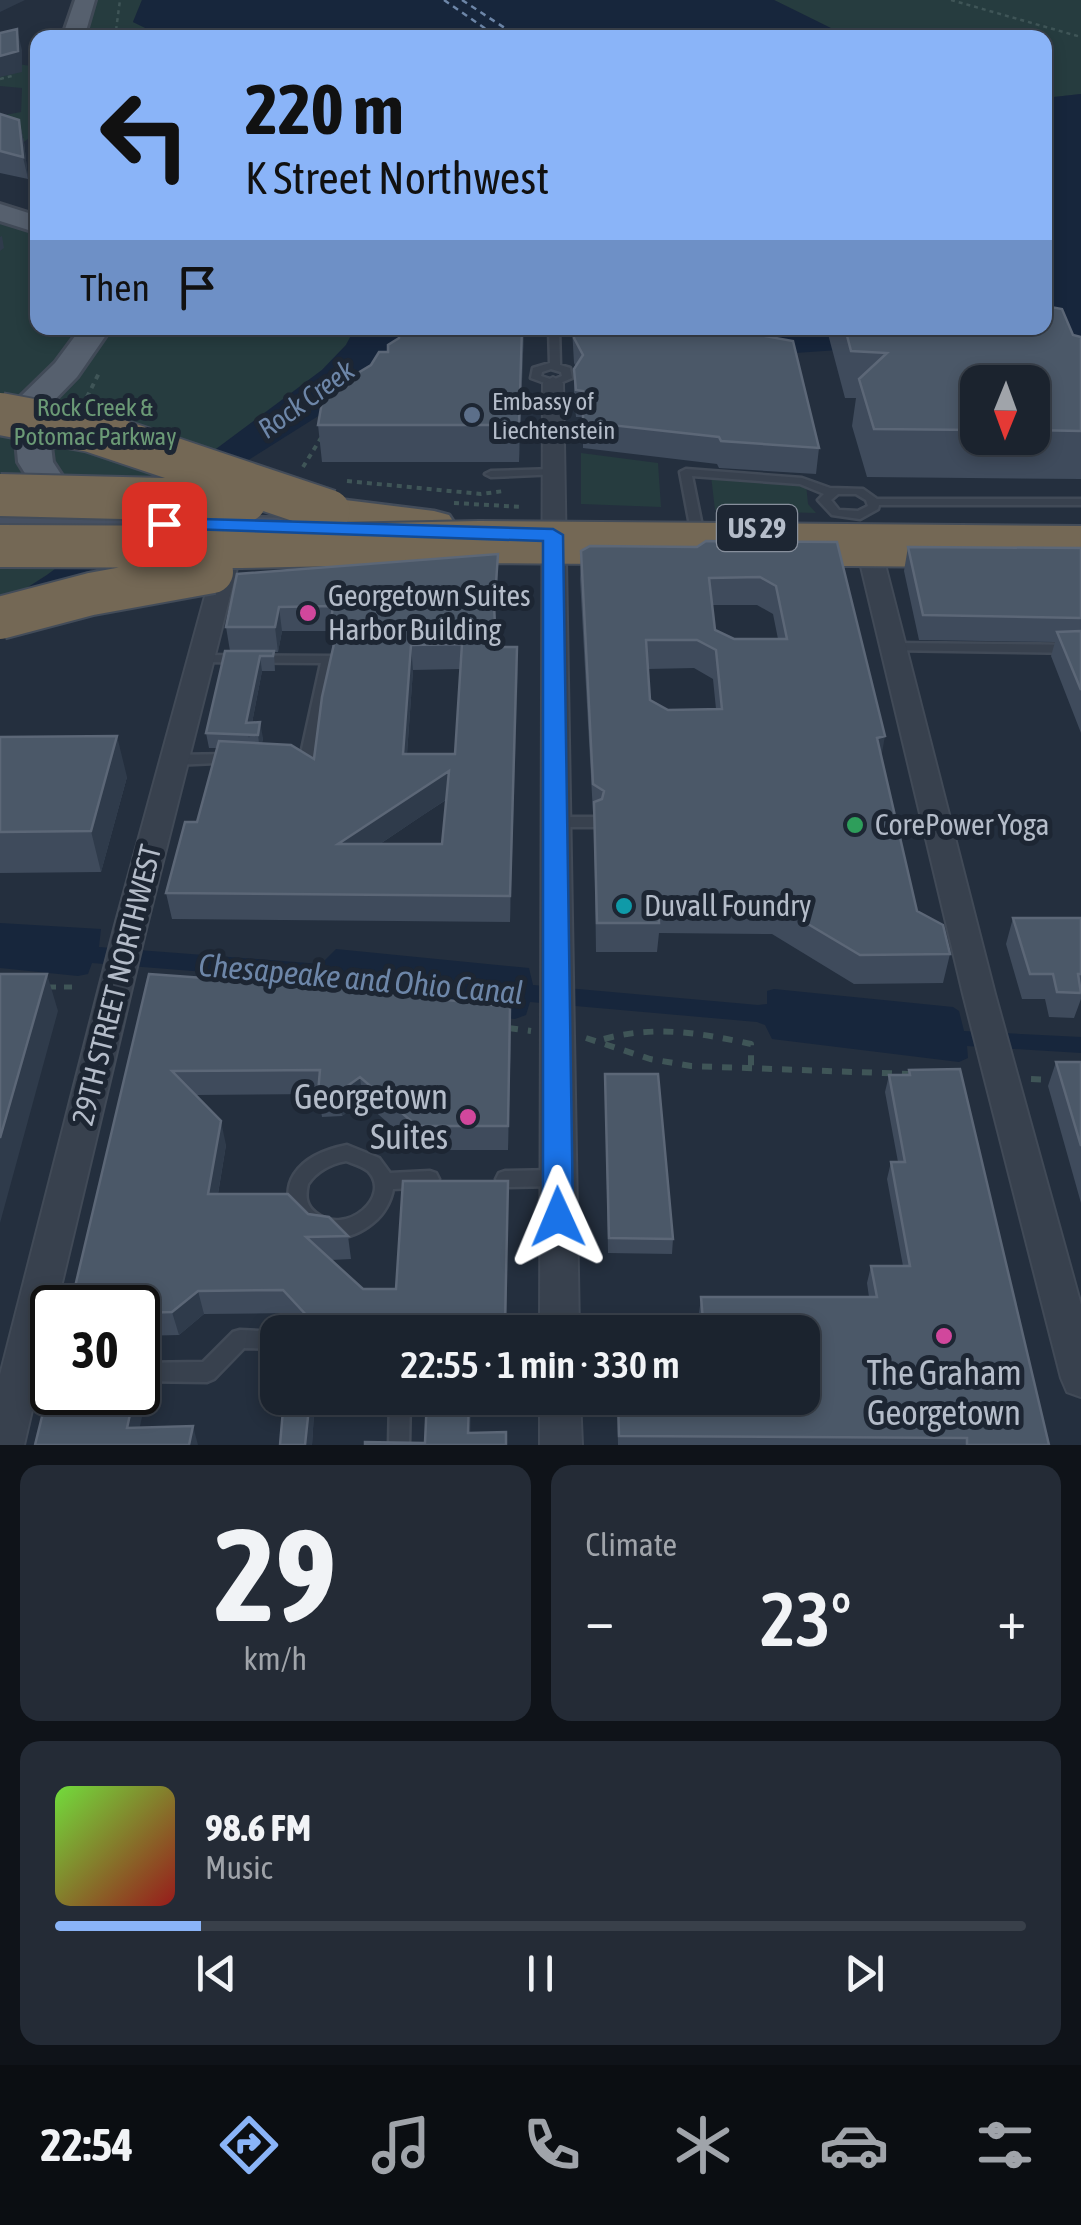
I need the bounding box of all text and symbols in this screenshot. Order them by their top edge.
text: 220 m [245,69,404,149]
icon: left [80,70,210,200]
text: K Street Northwest [245,152,549,204]
icon: arrive [170,260,225,315]
text: Then [80,266,150,309]
water label: Rock Creek [252,353,361,445]
north arrow [960,365,1050,455]
map controls [960,365,1050,455]
place label: Embassy of Liechtenstein [492,387,615,444]
park label: Rock Creek & Potomac Parkway [13,393,177,450]
marker: Embassy of Liechtenstein [461,404,483,426]
pin [122,482,207,567]
icon: arrive [137,497,192,552]
road number: US 29 [717,505,797,551]
place label: Georgetown Suites Harbor Building [328,578,531,646]
marker: Georgetown Suites Harbor Building [297,602,319,624]
place label: CorePower Yoga [875,807,1049,841]
marker: CorePower Yoga [844,814,866,836]
street label: 29TH STREET NORTHWEST [65,841,167,1128]
place label: Duvall Foundry [644,888,811,922]
marker: Duvall Foundry [613,895,635,917]
water label: Chesapeake and Ohio Canal [197,946,525,1011]
place label: Georgetown Suites [294,1076,448,1156]
marker: Georgetown Suites [457,1106,479,1128]
position arrow [506,1165,610,1269]
speed limit sign: 30 [30,1285,160,1415]
marker: The Graham Georgetown [933,1325,955,1347]
text: 22:55 · 1 min · 330 m [400,1343,680,1386]
place label: The Graham Georgetown [866,1352,1022,1432]
text: 29 [214,1500,336,1649]
text: Climate [586,1526,677,1563]
text: 23° [760,1576,851,1662]
text: − [586,1588,614,1651]
text: + [997,1588,1026,1651]
text: km/h [244,1640,307,1677]
text: 98.6 FM [205,1806,311,1849]
text: Music [205,1849,272,1886]
icon: previous [189,1946,244,2001]
icon: pause [513,1946,568,2001]
icon: next [837,1946,892,2001]
icon: directions [214,2110,284,2180]
icon: music [366,2110,436,2180]
icon: phone [517,2110,587,2180]
icon: climate [668,2110,738,2180]
icon: car [819,2110,889,2180]
icon: filters [970,2110,1040,2180]
text: 22:54 [41,2119,133,2171]

